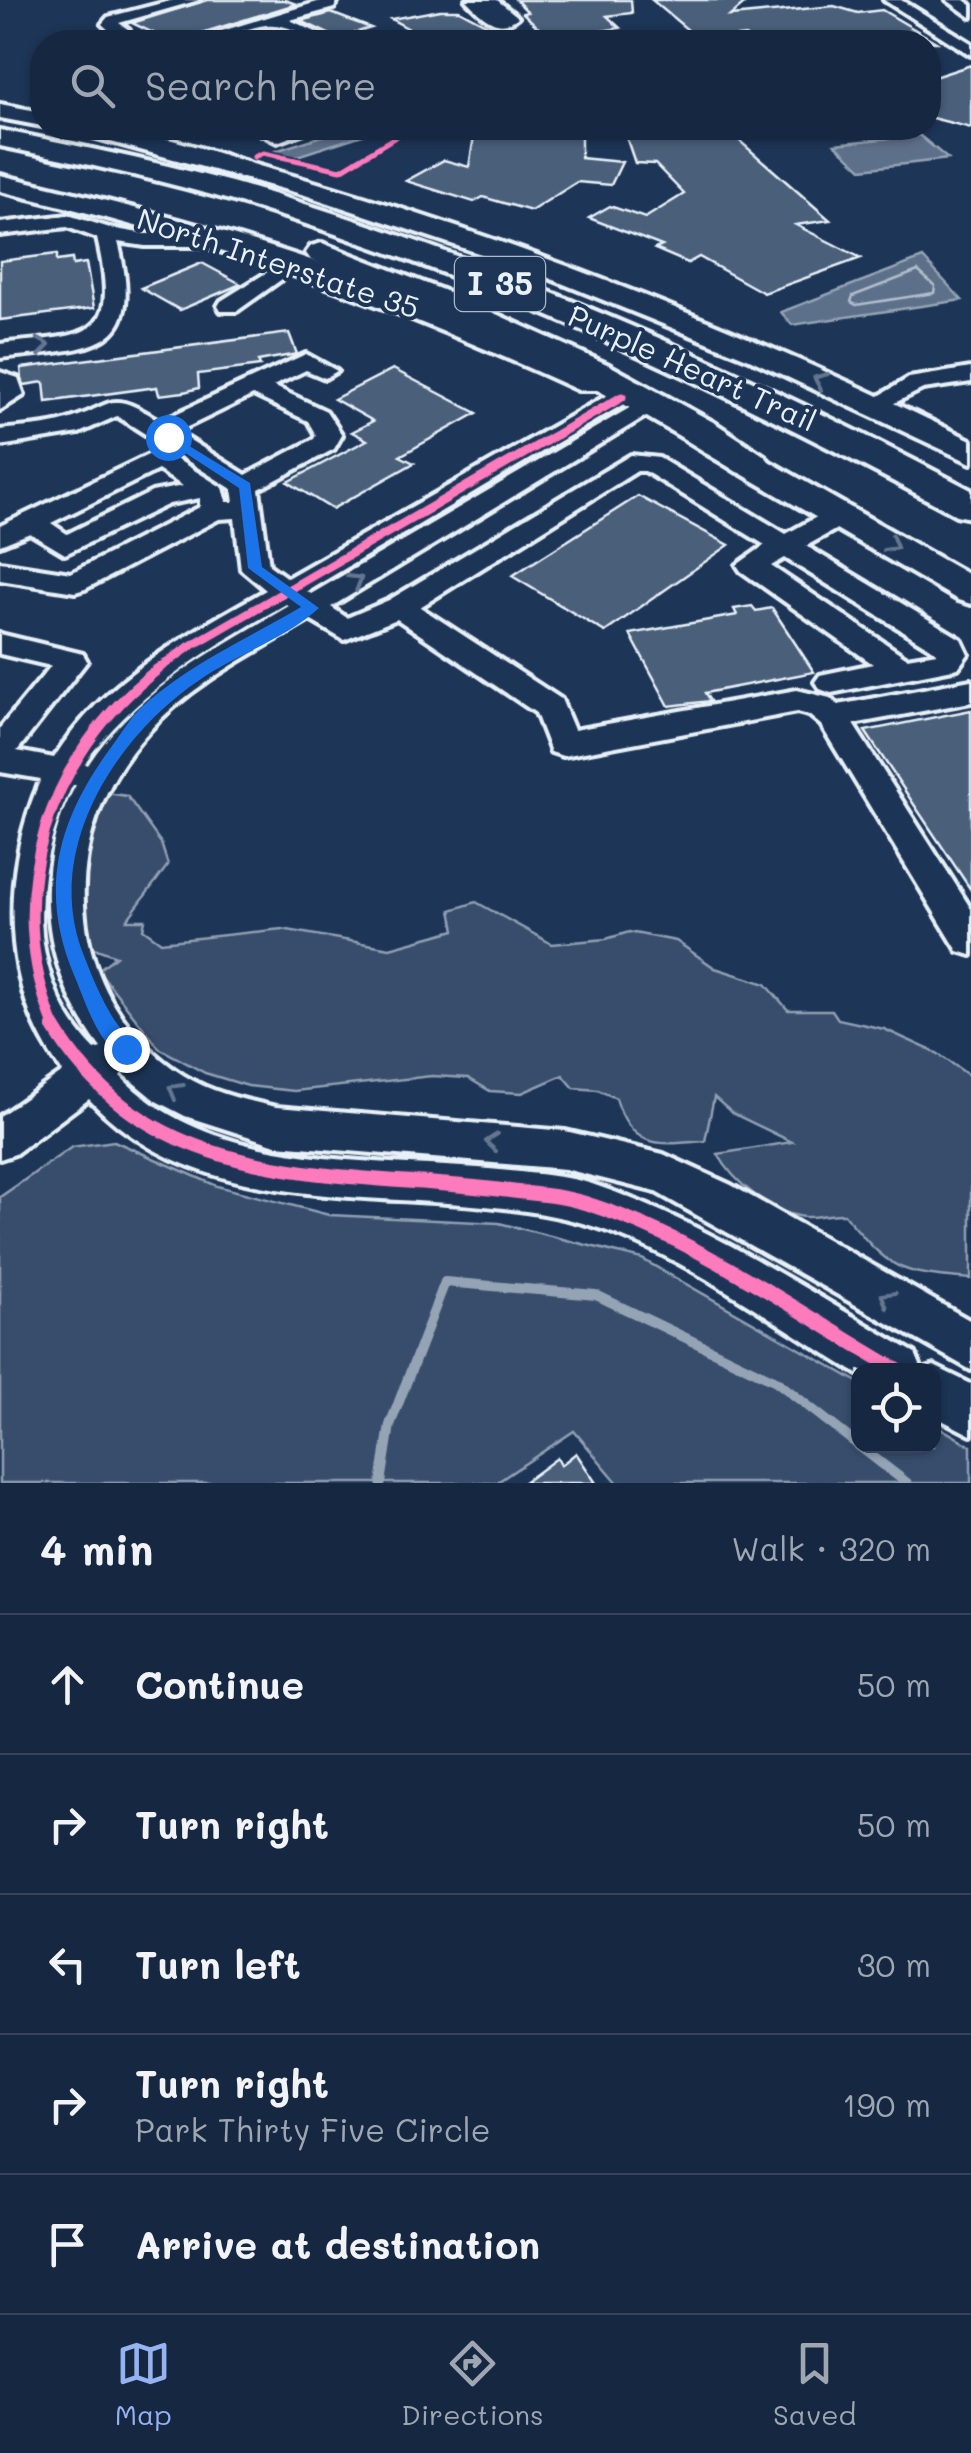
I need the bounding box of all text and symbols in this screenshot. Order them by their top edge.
search box [30,30,941,140]
icon: search [65,58,120,113]
text: Search here [145,60,376,110]
street label: North Interstate 35 [133,198,425,327]
road number: I 35 [455,257,545,311]
street label: Purple Heart Trail [562,294,823,440]
one-way arrow [35,336,52,357]
one-way arrow [812,372,830,392]
route start [146,415,192,461]
one-way arrow [881,533,899,552]
one-way arrow [346,574,364,593]
route end [104,1027,150,1073]
one-way arrow [168,1082,186,1102]
one-way arrow [484,1132,500,1153]
one-way arrow [879,1291,897,1310]
map controls [851,1363,941,1453]
button: locate [851,1363,941,1453]
text: 4 min [40,1521,153,1576]
text: Walk · 320 m [731,1527,931,1569]
icon: ahead [40,1657,95,1712]
text: Continue [135,1659,304,1709]
text: 50 m [857,1663,931,1705]
icon: right [40,1797,95,1852]
text: Turn right [135,1799,329,1849]
text: 50 m [857,1803,931,1845]
icon: left [40,1937,95,1992]
text: Turn left [135,1939,301,1989]
text: 30 m [857,1943,931,1985]
text: Turn right [135,2058,329,2108]
icon: right [40,2077,95,2132]
text: 190 m [842,2083,931,2125]
text: Park Thirty Five Circle [135,2108,491,2150]
icon: arrive [40,2217,95,2272]
text: Arrive at destination [135,2219,540,2269]
tab: Map [115,2336,172,2432]
tab: Directions [401,2336,544,2432]
tab: Saved [773,2336,856,2432]

